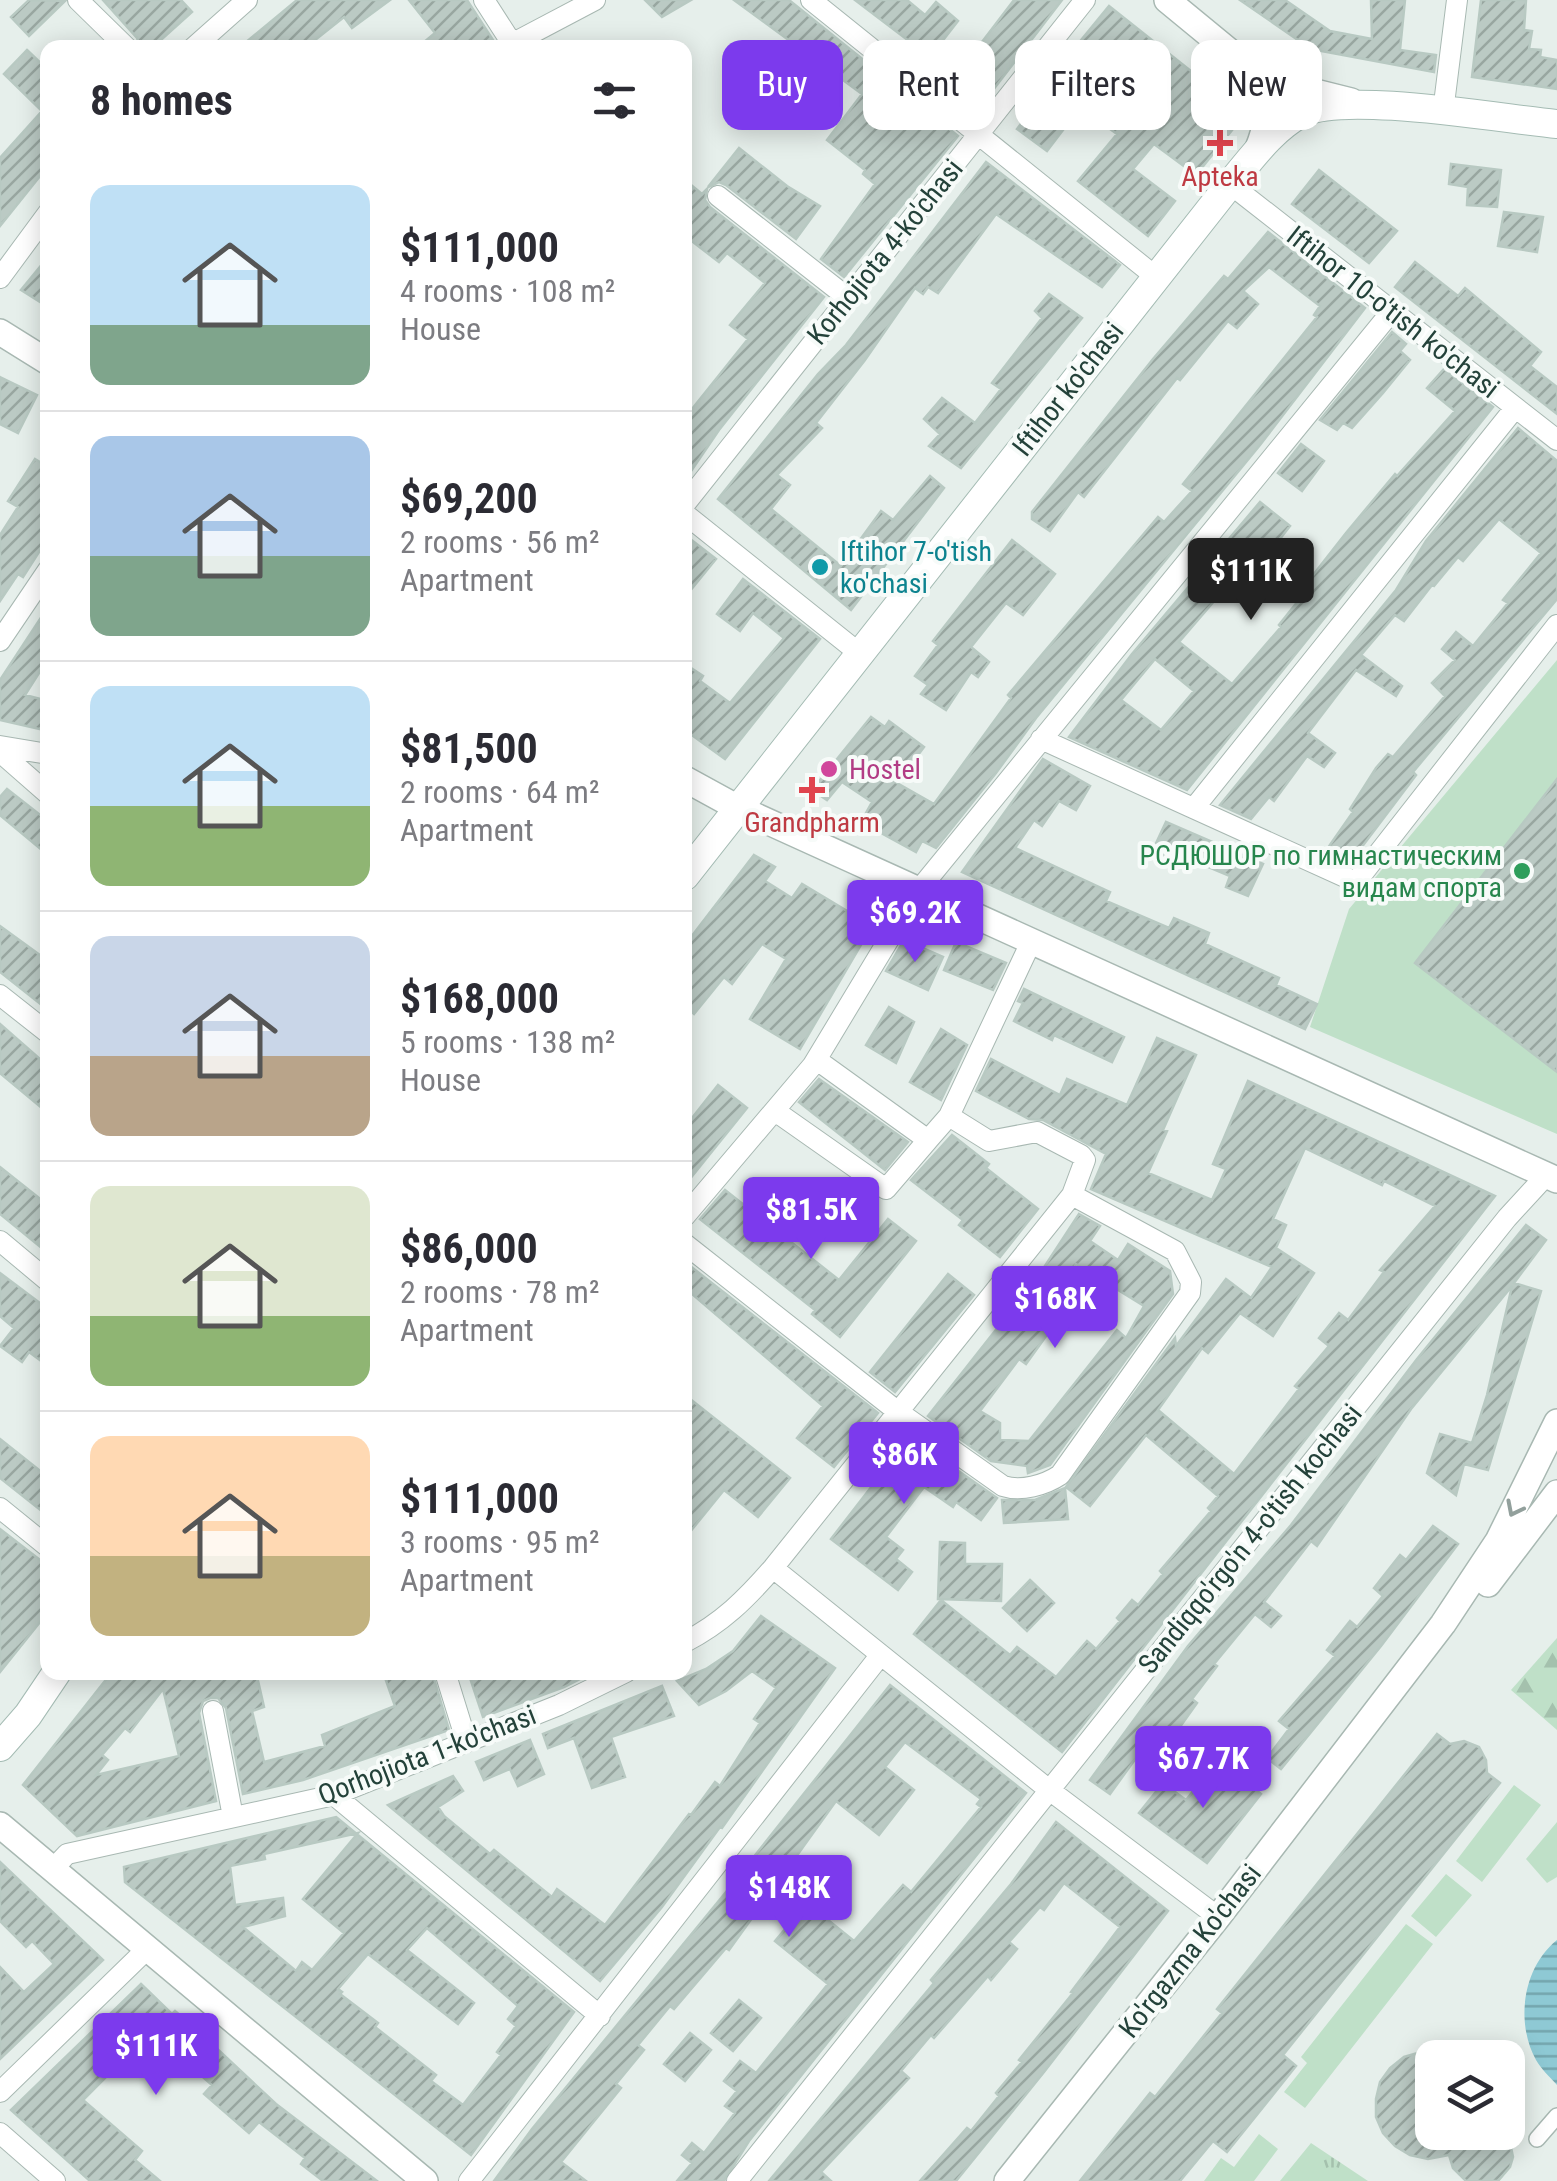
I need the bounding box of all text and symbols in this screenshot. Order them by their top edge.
chip: Buy [722,40,843,130]
chip: Rent [863,40,995,130]
chip: Filters [1015,40,1171,130]
chip: New [1191,40,1322,130]
icon: filters [587,73,642,128]
text: 8 homes [90,76,233,125]
marker: Apteka [1209,132,1231,154]
street label: Korhojiota 4-ko'chasi [800,153,970,351]
place label: Apteka [1181,160,1259,193]
street label: Iftihor 10-o'tish ko'chasi [1280,219,1506,405]
text: $111,000 [400,223,559,272]
icon: home [170,225,290,345]
text: 4 rooms · 108 m² [400,272,615,310]
text: House [400,310,481,348]
street label: Iftihor ko'chasi [1005,315,1131,463]
text: $69,200 [400,474,538,523]
icon: home [170,476,290,596]
text: 2 rooms · 56 m² [400,523,599,561]
place label: Iftihor 7-o'tish ko'chasi [840,535,992,600]
pin: $111K [1181,538,1321,623]
text: $111K [1210,551,1292,589]
marker: Iftihor 7-o'tish ko'chasi [809,556,831,578]
text: Apartment [400,561,534,599]
text: $81,500 [400,724,538,773]
icon: home [170,726,290,846]
place label: Hostel [849,753,921,786]
marker: Hostel [818,758,840,780]
text: 2 rooms · 64 m² [400,773,599,811]
marker: Grandpharm [801,779,823,801]
place label: Grandpharm [744,806,880,839]
text: Apartment [400,811,534,849]
place label: РСДЮШОР по гимнастическим видам спорта [1140,839,1502,904]
marker: РСДЮШОР по гимнастическим видам спорта [1511,860,1533,882]
pin: $69.2K [834,880,996,965]
text: $69.2K [869,893,961,931]
text: $168,000 [400,974,559,1023]
icon: home [170,976,290,1096]
text: 5 rooms · 138 m² [400,1023,615,1061]
text: House [400,1061,481,1099]
pin: $81.5K [730,1177,892,1262]
text: $81.5K [765,1190,857,1228]
text: $86,000 [400,1224,538,1273]
icon: home [170,1226,290,1346]
pin: $168K [985,1266,1125,1351]
text: 2 rooms · 78 m² [400,1273,599,1311]
text: $168K [1014,1279,1096,1317]
text: Apartment [400,1311,534,1349]
street label: Sandiqqo'rgo'n 4-o'tish kochasi [1131,1398,1369,1680]
pin: $86K [845,1422,963,1507]
text: $86K [871,1435,937,1473]
text: $111,000 [400,1474,559,1523]
icon: home [170,1476,290,1596]
one-way arrow [1506,1499,1526,1517]
text: 3 rooms · 95 m² [400,1523,599,1561]
text: Apartment [400,1561,534,1599]
street label: Qorhojiota 1-ko'chasi [313,1698,541,1812]
pin: $67.7K [1122,1726,1284,1811]
text: $67.7K [1157,1739,1249,1777]
pin: $148K [719,1855,859,1940]
street label: Ko'rgazma Ko'chasi [1112,1858,1268,2044]
text: $148K [748,1868,830,1906]
pin: $111K [86,2013,226,2098]
text: $111K [115,2026,197,2064]
map controls [1415,2040,1525,2150]
button: layers [1415,2040,1525,2150]

